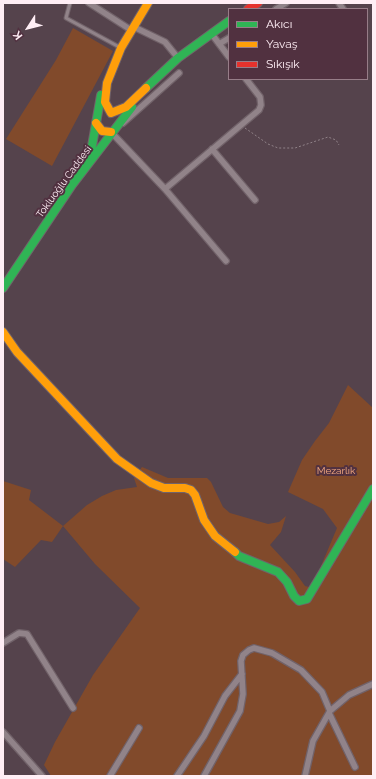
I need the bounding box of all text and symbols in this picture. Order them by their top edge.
north arrow [8,8,48,48]
legend [228,8,368,80]
text: Akıcı [266,17,292,31]
text: K [10,29,25,42]
text: Yavaş [266,37,298,51]
text: Sıkışık [266,57,300,71]
street label: Tokluoğlu Caddesi [34,144,94,220]
park label: Mezarlık [317,465,355,477]

